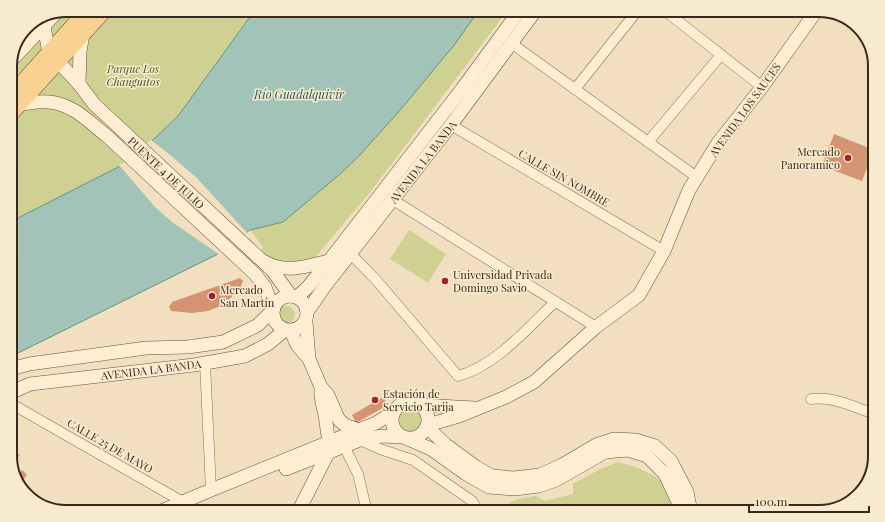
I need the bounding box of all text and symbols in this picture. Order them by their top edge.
street label: AVENIDA LOS SAUCES [705,60,784,160]
park label: Parque Los Changuitos [106,61,160,89]
water label: Río Guadalquivir [253,86,345,102]
street label: AVENIDA LA BANDA [385,117,460,207]
street label: PUENTE 4 DE JULIO [125,133,208,212]
place label: Mercado Panoramico [781,144,840,172]
street label: CALLE SIN NOMBRE [516,145,613,210]
marker: Mercado Panoramico [843,153,853,163]
place label: Universidad Privada Domingo Savio [453,267,553,295]
marker: Universidad Privada Domingo Savio [440,276,450,286]
place label: Mercado San Martín [220,282,275,310]
marker: Mercado San Martín [207,291,217,301]
street label: AVENIDA LA BANDA [99,356,202,383]
place label: Estación de Servicio Tarija [383,386,454,414]
marker: Estación de Servicio Tarija [370,395,380,405]
street label: CALLE 25 DE MAYO [65,415,156,476]
scale bar [749,488,869,514]
text: 100 m [755,493,788,509]

